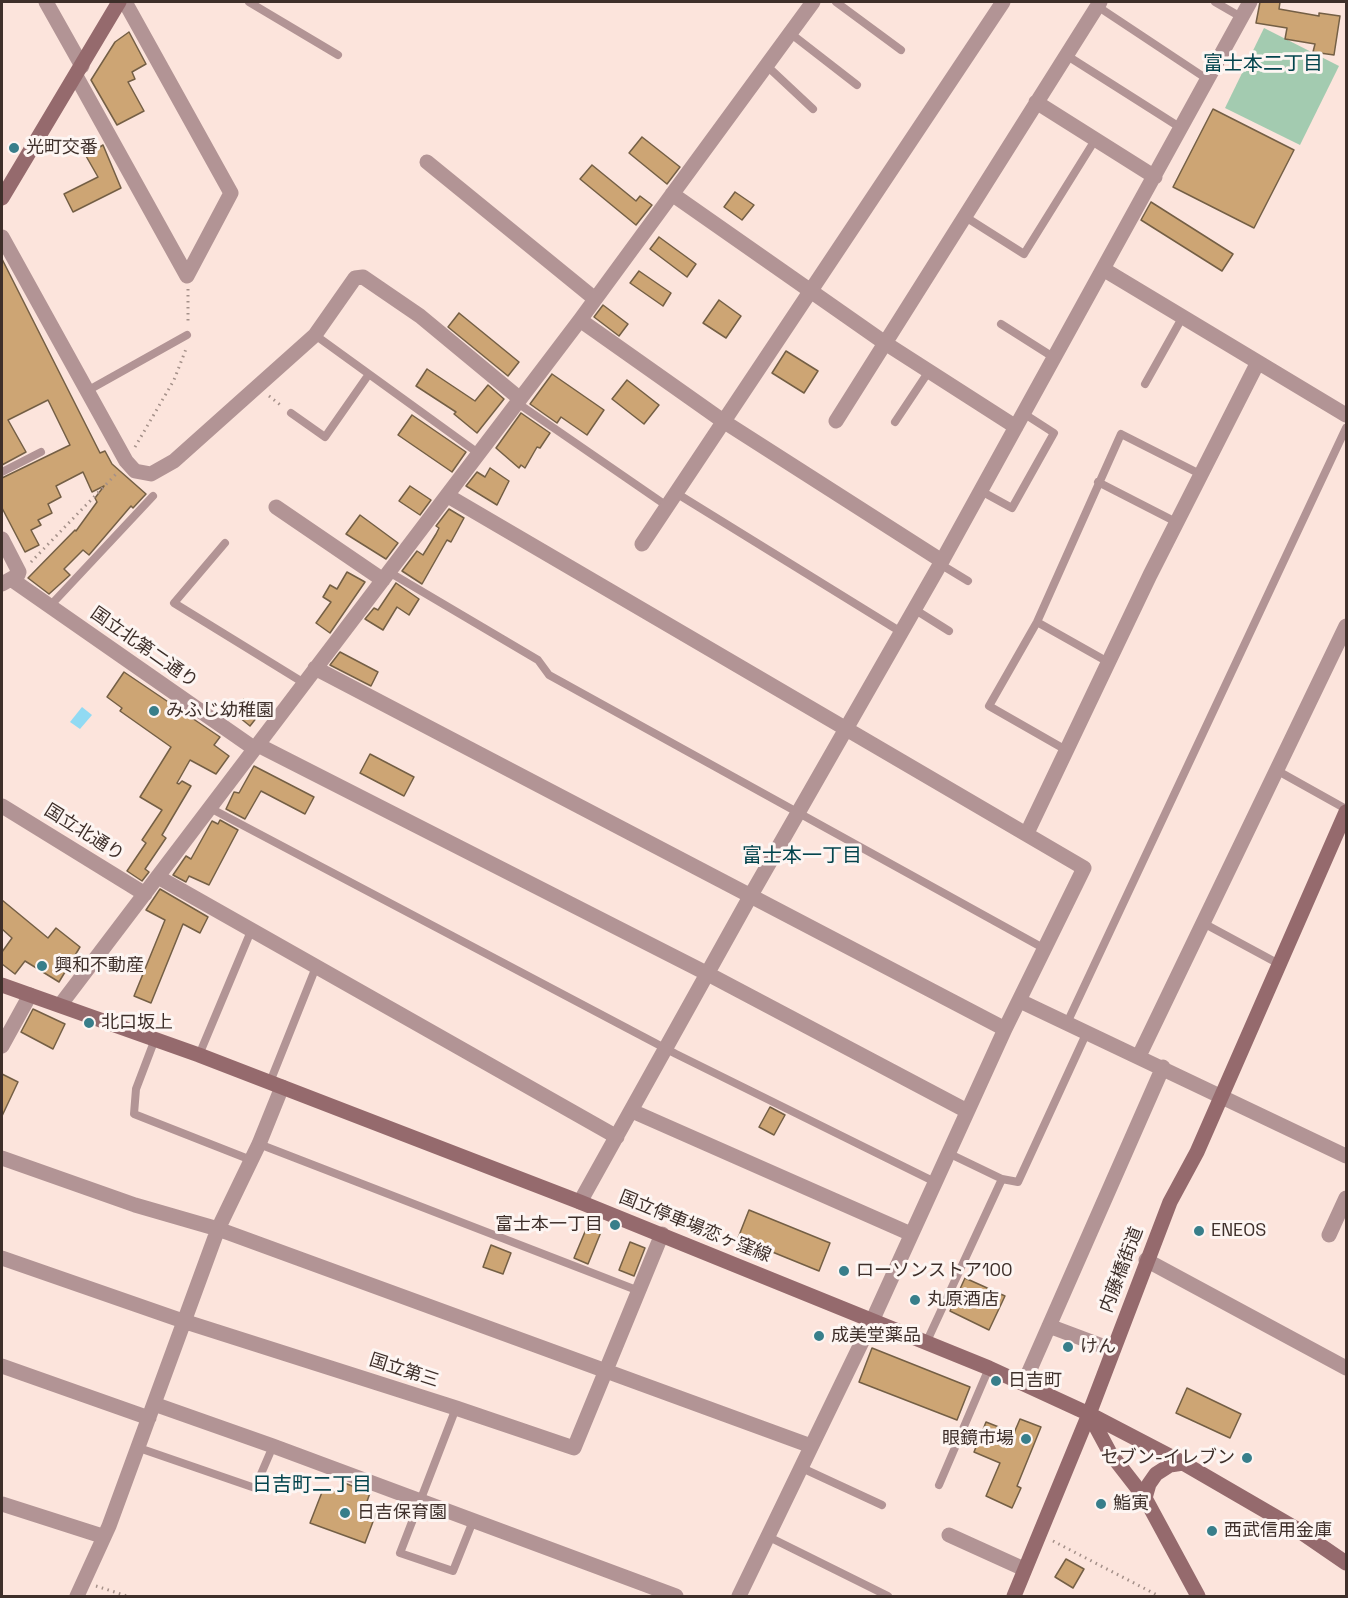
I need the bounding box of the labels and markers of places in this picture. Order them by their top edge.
place label: 光町交番 [26,137,98,159]
marker: 光町交番 [7,141,21,155]
place label: みふじ幼稚園 [166,700,274,722]
marker: みふじ幼稚園 [147,704,161,718]
place label: 興和不動産 [54,955,144,977]
marker: 興和不動産 [35,959,49,973]
place label: 北口坂上 [101,1012,173,1034]
marker: 北口坂上 [82,1016,96,1030]
place label: 富士本一丁目 [495,1214,603,1236]
marker: 富士本一丁目 [608,1218,622,1232]
place label: ENEOS [1211,1220,1266,1242]
marker: ENEOS [1192,1224,1206,1238]
place label: ローソンストア100 [856,1260,1013,1282]
marker: ローソンストア100 [837,1264,851,1278]
place label: 丸原酒店 [927,1289,999,1311]
marker: 丸原酒店 [908,1293,922,1307]
place label: 成美堂薬品 [831,1325,921,1347]
marker: 成美堂薬品 [812,1329,826,1343]
place label: けん [1080,1336,1116,1358]
marker: けん [1061,1340,1075,1354]
place label: 日吉町 [1008,1370,1062,1392]
marker: 日吉町 [989,1374,1003,1388]
place label: 眼鏡市場 [942,1428,1014,1450]
marker: 眼鏡市場 [1019,1432,1033,1446]
place label: セブン-イレブン [1101,1447,1235,1469]
marker: セブン-イレブン [1240,1451,1254,1465]
place label: 鮨寅 [1113,1493,1149,1515]
marker: 鮨寅 [1094,1497,1108,1511]
place label: 日吉保育園 [357,1502,447,1524]
marker: 日吉保育園 [338,1506,352,1520]
place label: 西武信用金庫 [1224,1520,1332,1542]
marker: 西武信用金庫 [1205,1524,1219,1538]

